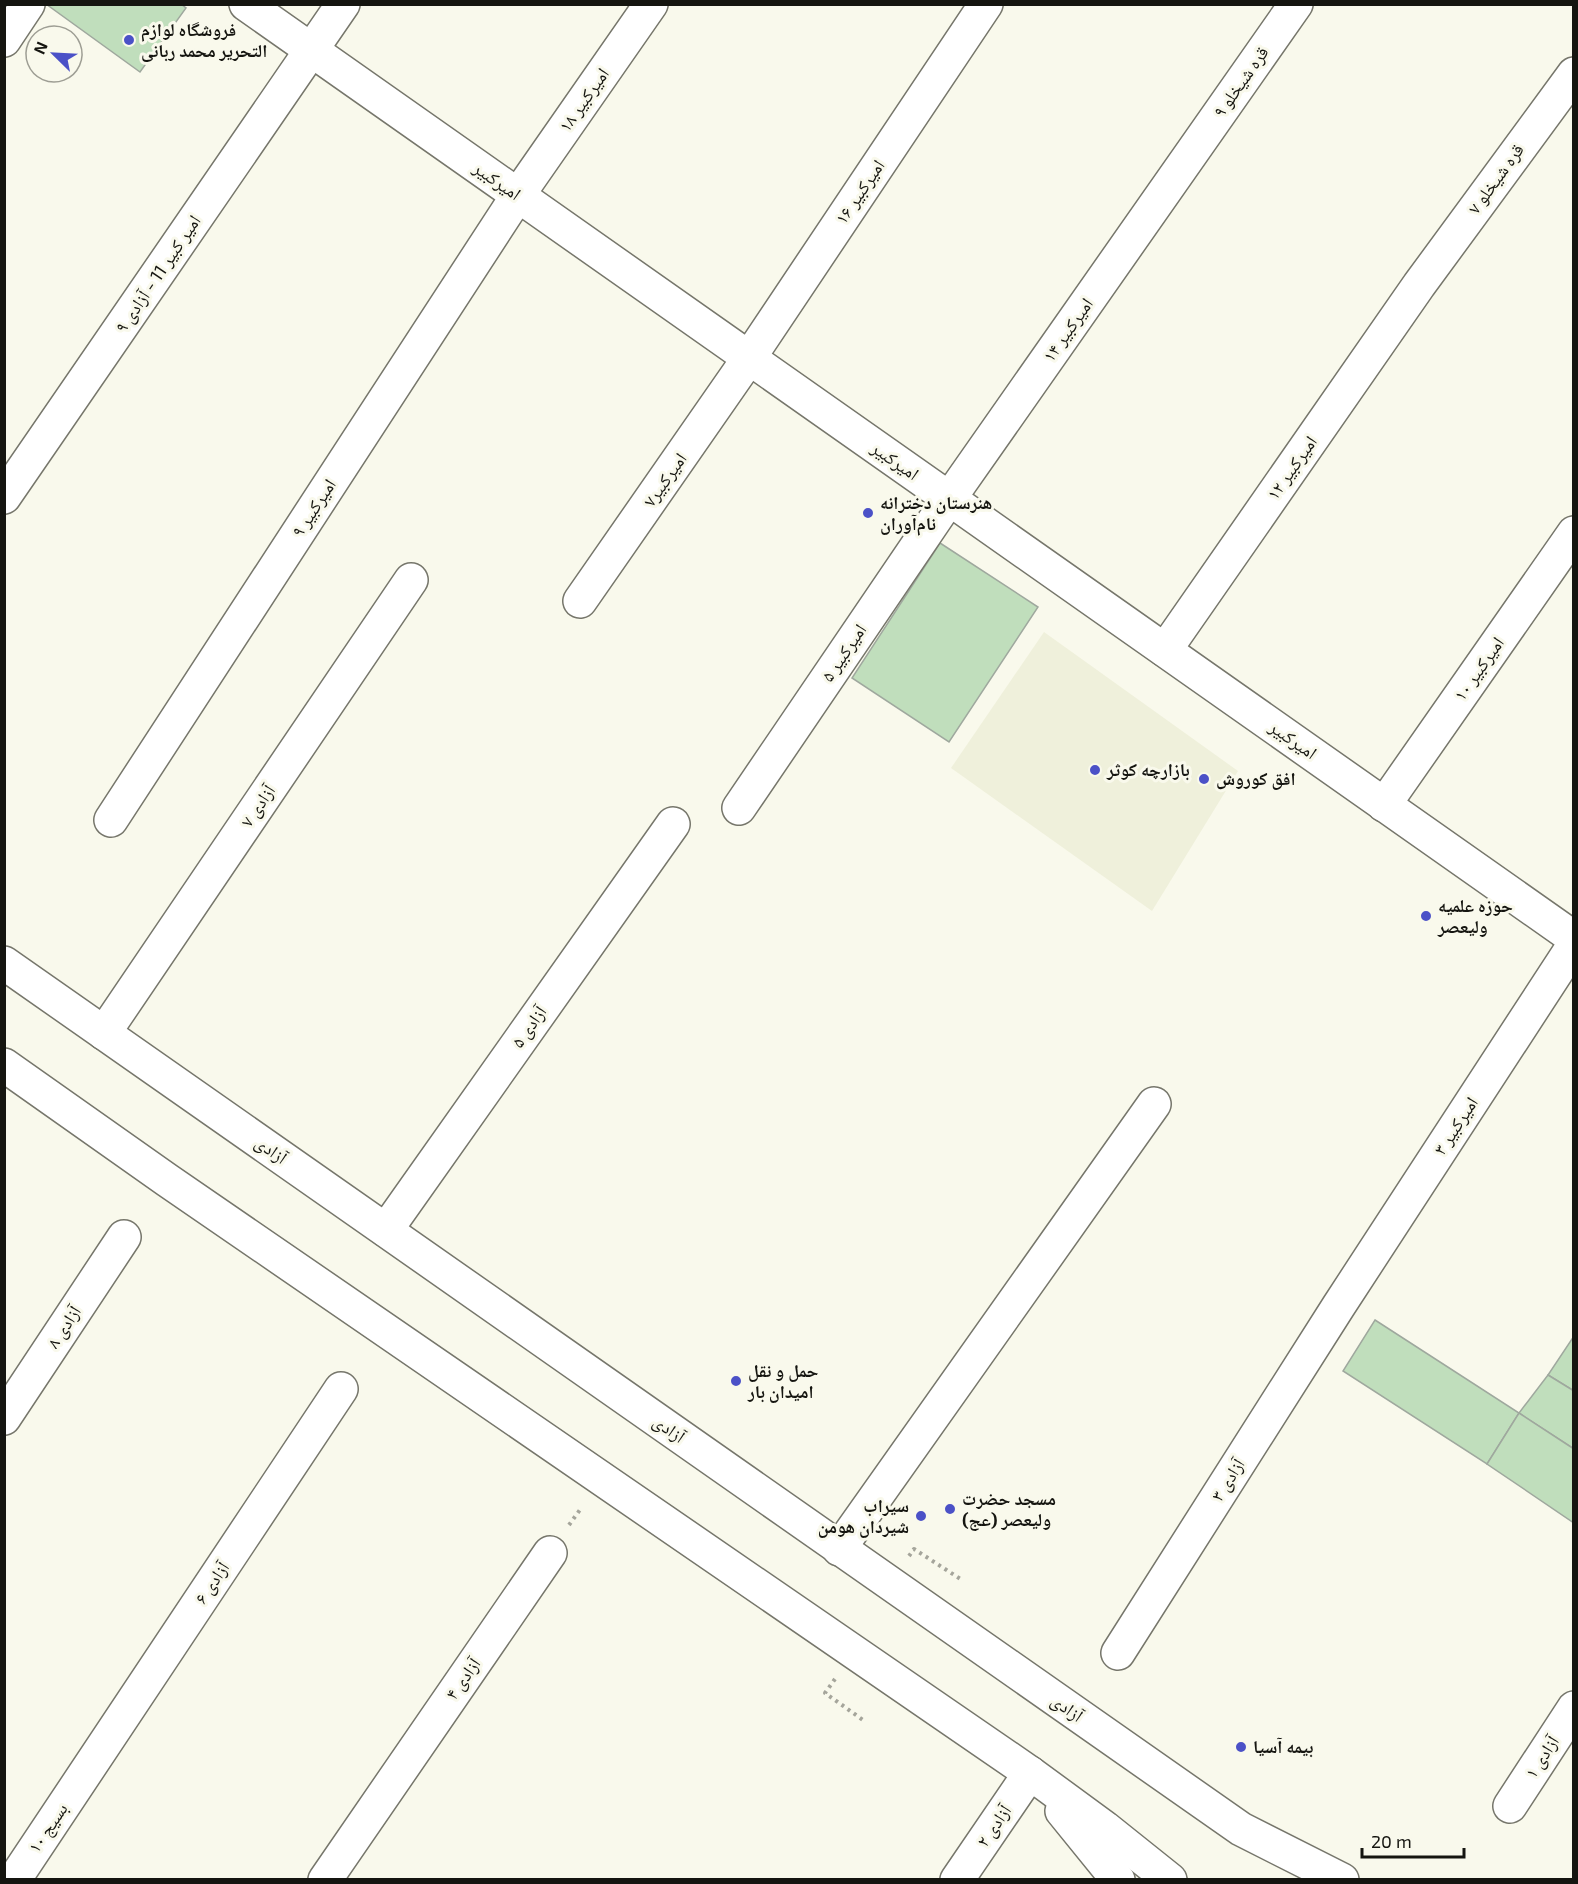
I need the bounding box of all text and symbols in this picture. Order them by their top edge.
place label: فروشگاه لوازم التحریر محمد ربانی [141,18,267,62]
north arrow [24,24,84,84]
marker: فروشگاه لوازم التحریر محمد ربانی [122,33,136,47]
text: N [29,39,51,57]
street label: قره شیخلو ۹ [1208,42,1273,121]
street label: امیرکبیر ۱۸ [553,63,614,136]
street label: قره شیخلو ۷ [1462,139,1528,218]
street label: امیرکبیر [469,155,525,205]
street label: امیرکبیر ۱۶ [830,155,889,228]
street label: امیر کبیر 11 - آزادی ۹ [110,210,206,337]
street label: امیرکبیر ۱۴ [1037,293,1098,366]
street label: امیرکبیر ۱۲ [1261,431,1322,504]
street label: امیرکبیر [867,435,923,485]
street label: امیرکبیر۷ [638,448,691,511]
street label: امیرکبیر ۹ [286,474,341,541]
place label: هنرستان دخترانه نام‌آوران [880,491,992,536]
marker: هنرستان دخترانه نام‌آوران [861,506,875,520]
street label: امیرکبیر ۵ [816,619,871,686]
street label: امیرکبیر ۱۰ [1448,632,1509,705]
street label: امیرکبیر [1265,714,1321,764]
place label: بازارچه کوثر [1106,758,1190,781]
marker: بازارچه کوثر [1088,763,1102,777]
place label: افق کوروش [1216,767,1296,790]
marker: افق کوروش [1197,772,1211,786]
street label: آزادی ۷ [235,780,280,831]
place label: حوزه علمیه ولیعصر [1437,894,1513,937]
marker: حوزه علمیه ولیعصر [1419,909,1433,923]
street label: آزادی ۵ [506,1001,552,1052]
street label: امیرکبیر ۳ [1428,1092,1483,1159]
street label: آزادی [251,1130,292,1169]
street label: ۸ آزادی [41,1301,86,1352]
place label: حمل و نقل امیدان بار [747,1359,819,1403]
marker: حمل و نقل امیدان بار [729,1374,743,1388]
street label: آزادی [649,1409,690,1448]
street label: آزادی ۳ [1206,1454,1250,1505]
place label: مسجد حضرت ولیعصر (عج) [962,1487,1056,1532]
place label: سیراب شیردان هومن [818,1494,909,1538]
marker: مسجد حضرت ولیعصر (عج) [943,1502,957,1516]
marker: سیراب شیردان هومن [914,1509,928,1523]
street label: ۶ آزادی [189,1557,234,1608]
street label: ۴ آزادی [440,1653,486,1704]
street label: آزادی [1047,1688,1088,1727]
street label: آزادی ۱ [1519,1731,1564,1782]
place label: بیمه آسیا [1253,1735,1314,1758]
marker: بیمه آسیا [1234,1740,1248,1754]
street label: بسیج ۱۰ [23,1798,74,1858]
street label: ۲ آزادی [971,1800,1016,1851]
scale bar [1362,1821,1464,1859]
text: 20 m [1371,1830,1412,1852]

